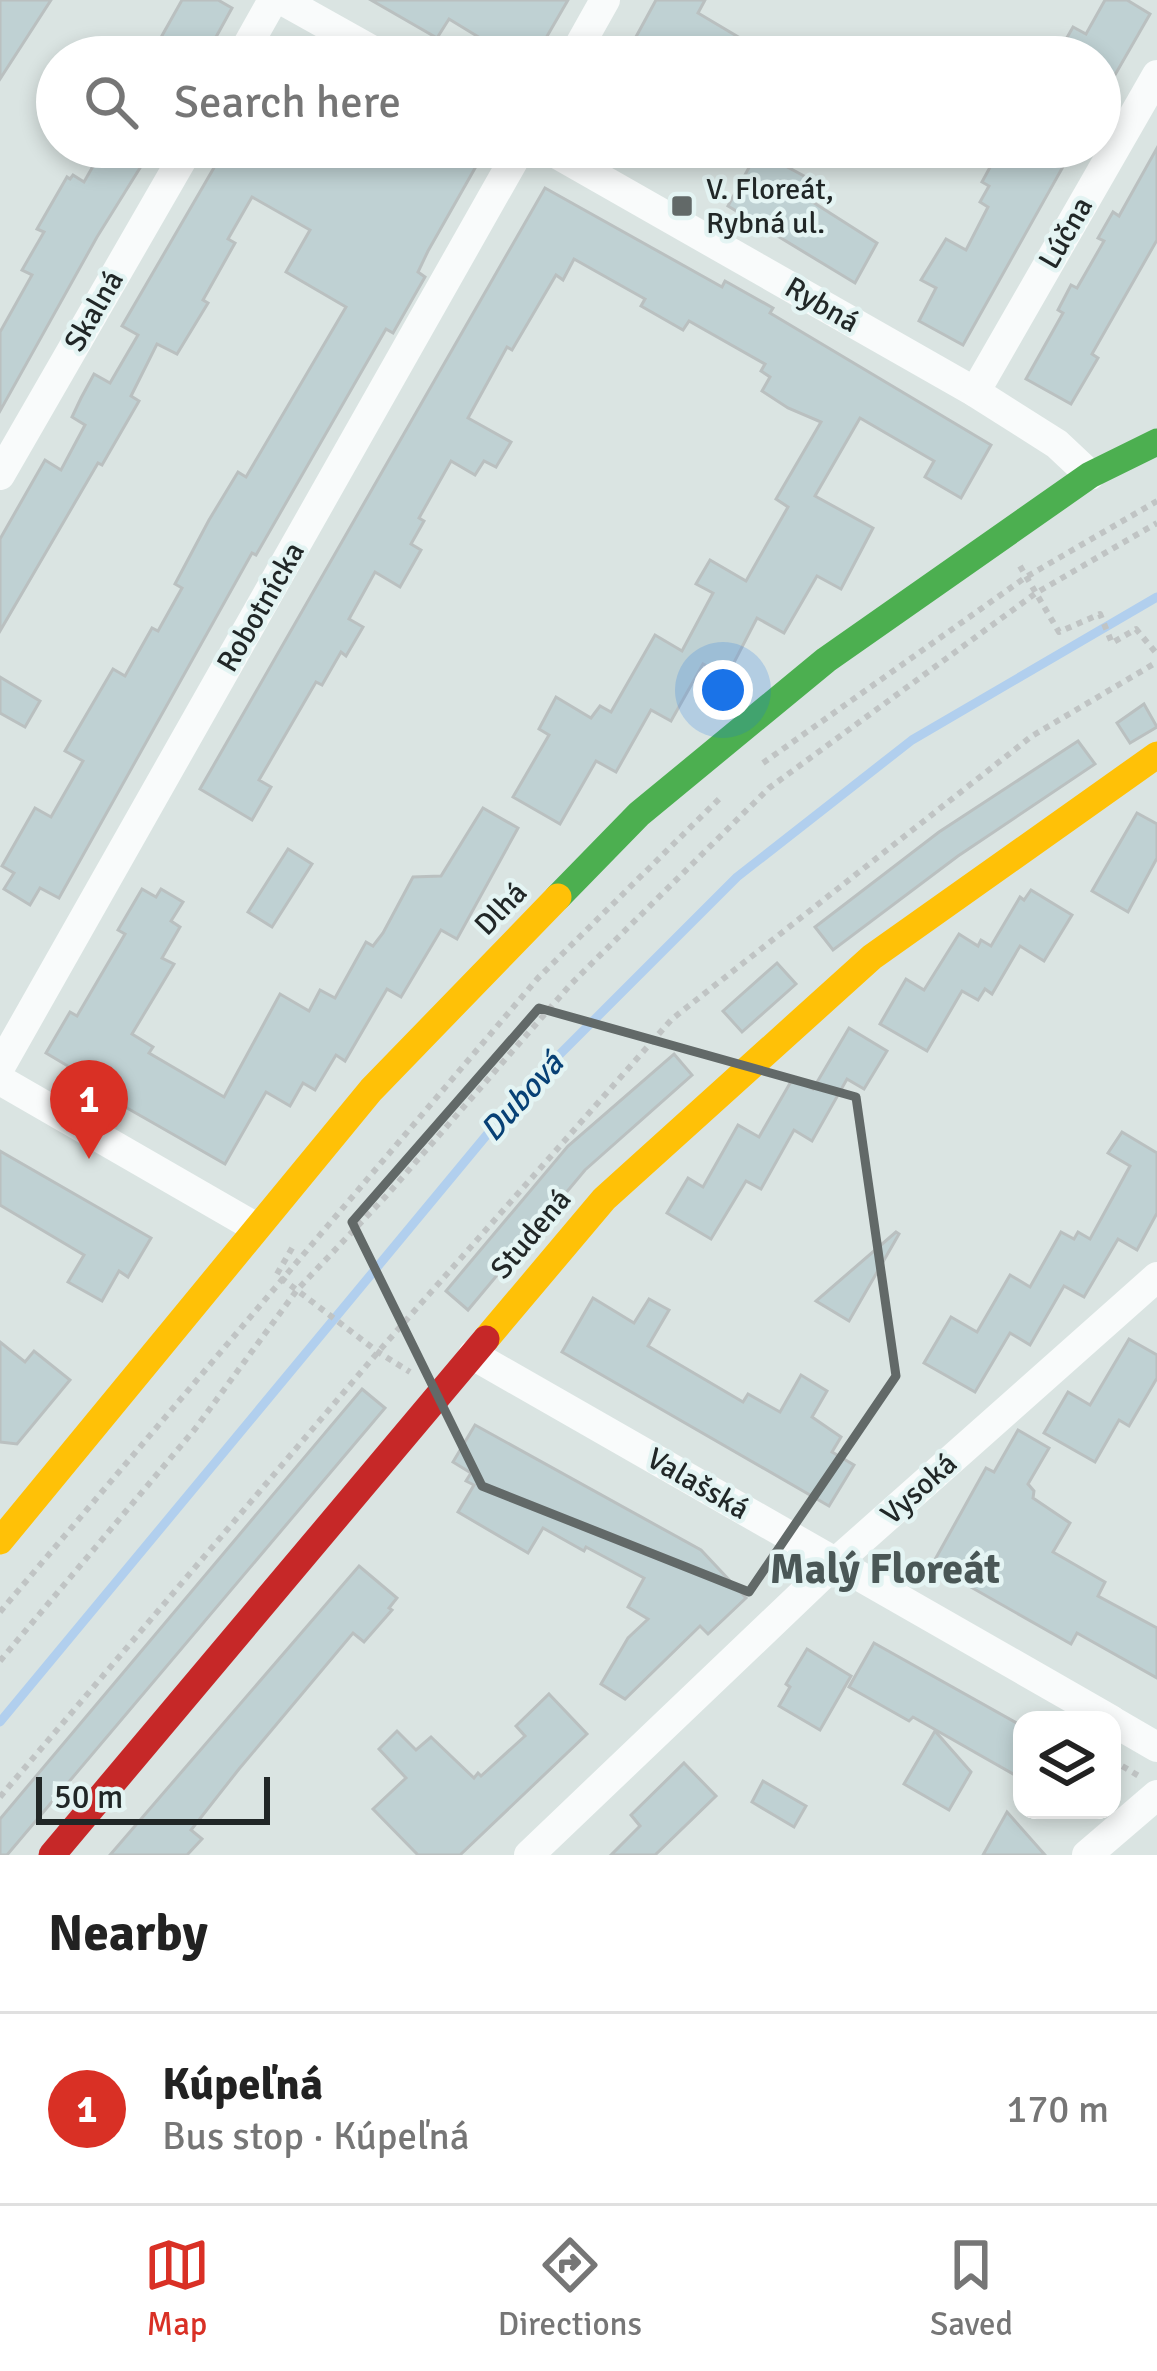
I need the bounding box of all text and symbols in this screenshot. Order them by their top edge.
search box [36,36,1121,168]
icon: search [78,69,144,135]
text: Search here [174,75,401,130]
place label: V. Floreát, Rybná ul. [706,171,834,242]
street label: Lúčna [1031,190,1101,276]
marker: V. Floreát, Rybná ul. [669,193,695,219]
street label: Skalná [56,264,132,358]
street label: Rybná [778,269,866,341]
street label: Robotnícka [209,535,313,679]
your location [693,660,753,720]
street label: Dlhá [467,875,535,943]
water label: Dubová [472,1042,574,1150]
pin: 1 [50,1060,128,1159]
street label: Studená [483,1181,579,1287]
street label: Valašská [640,1440,756,1528]
street label: Vysoká [873,1445,965,1533]
district label: Malý Floreát [770,1544,1000,1595]
map controls [1013,1711,1121,1819]
button: layers [1013,1711,1121,1819]
scale bar [36,1771,270,1824]
text: 50 m [54,1777,123,1818]
text: Nearby [48,1902,208,1965]
text: Kúpeľná [162,2057,323,2112]
text: 1 [76,2085,98,2133]
text: 170 m [1006,2085,1109,2133]
text: Bus stop · Kúpeľná [162,2112,470,2160]
tab: Map [144,2232,210,2345]
tab: Directions [498,2232,642,2345]
tab: Saved [930,2232,1013,2345]

